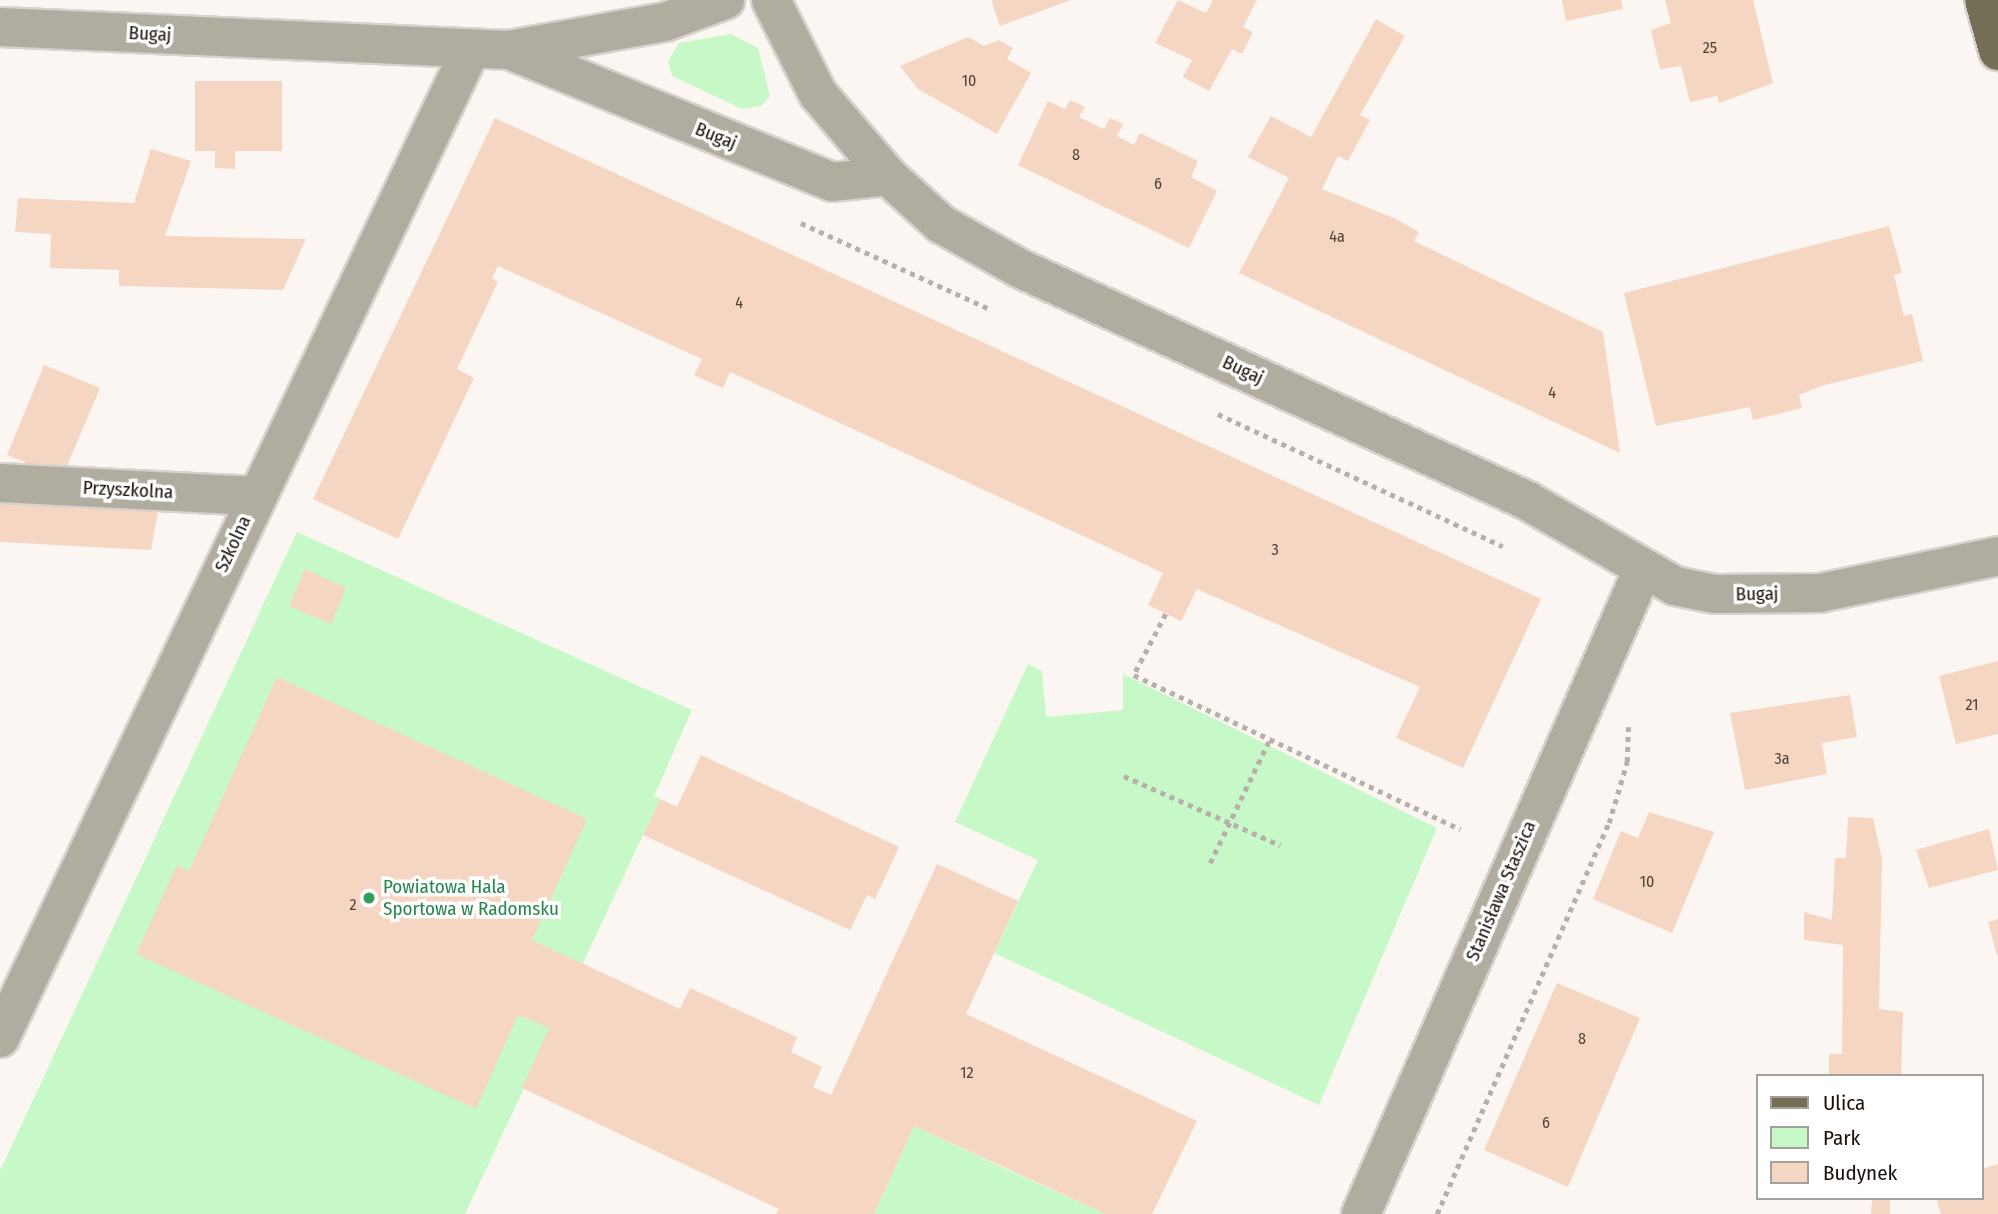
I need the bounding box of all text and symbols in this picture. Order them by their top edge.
street label: Bugaj [128,21,172,47]
house number: 25 [1703,38,1717,58]
house number: 10 [962,71,976,91]
street label: Bugaj [692,117,740,155]
house number: 8 [1072,145,1080,165]
house number: 6 [1154,174,1162,194]
house number: 4a [1329,227,1345,247]
house number: 4 [735,293,743,313]
street label: Bugaj [1219,351,1267,389]
house number: 4 [1548,383,1556,403]
street label: Przyszkolna [82,476,174,504]
street label: Szkolna [210,512,256,576]
house number: 3 [1271,540,1279,560]
street label: Bugaj [1735,582,1779,606]
house number: 21 [1966,695,1978,715]
house number: 3a [1774,749,1790,769]
street label: Stanisława Staszica [1461,817,1541,965]
house number: 10 [1640,872,1654,892]
place label: Powiatowa Hala Sportowa w Radomsku [383,876,559,920]
marker: Powiatowa Hala Sportowa w Radomsku [361,890,377,906]
house number: 2 [349,895,357,915]
house number: 8 [1578,1029,1586,1049]
house number: 12 [960,1063,974,1083]
legend [1756,1074,1984,1200]
text: Ulica [1823,1090,1865,1116]
house number: 6 [1542,1113,1550,1133]
text: Park [1823,1125,1860,1151]
text: Budynek [1823,1160,1897,1186]

